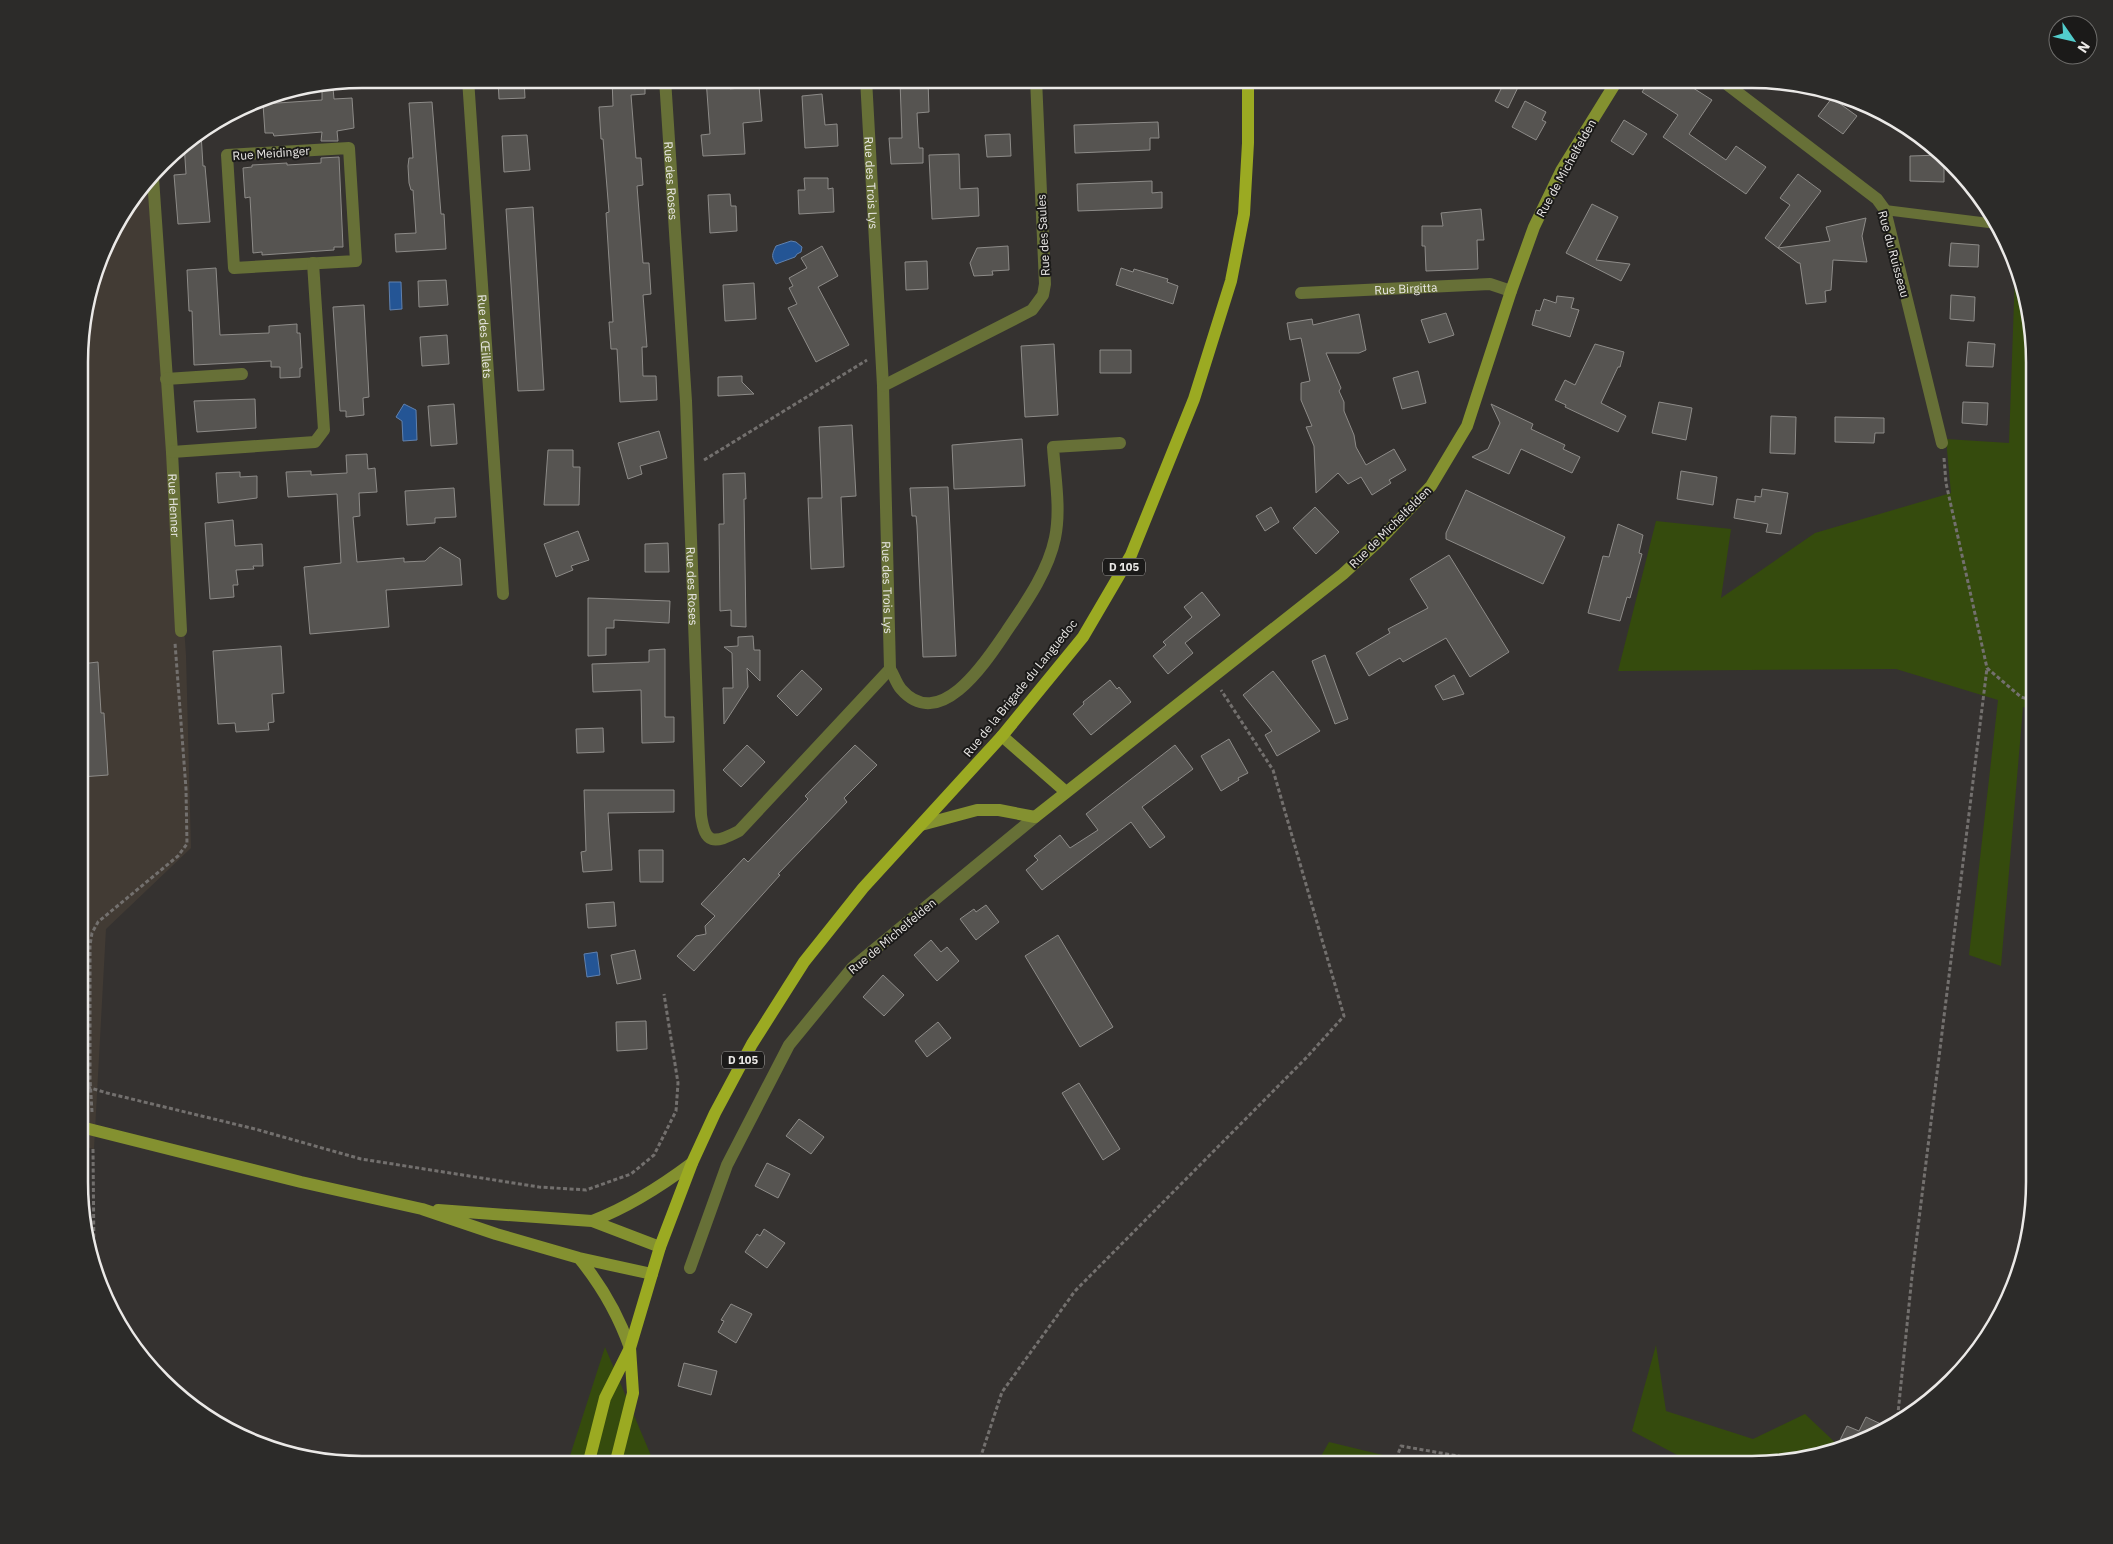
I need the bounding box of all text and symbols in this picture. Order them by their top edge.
north arrow [2048,15,2098,65]
text: N [2073,38,2094,57]
street label: Rue de Michelfelden [1533,116,1599,220]
street label: Rue des Trois Lys [862,136,882,230]
street label: Rue des Roses [662,141,682,221]
street label: Rue Meidinger [232,143,311,163]
street label: Rue des Saules [1033,193,1053,276]
street label: Rue du Ruisseau [1875,209,1913,299]
street label: Rue Birgitta [1374,279,1438,297]
street label: Rue des Œillets [475,294,496,379]
street label: Rue Henner [166,473,184,538]
street label: Rue de Michelfelden [1346,483,1434,571]
street label: Rue des Trois Lys [879,541,897,634]
street label: Rue des Roses [684,547,702,626]
road number: D 105 [1103,558,1145,576]
street label: Rue de la Brigade du Languedoc [960,616,1080,760]
street label: Rue de Michelfelden [845,895,939,977]
road number: D 105 [722,1052,764,1068]

